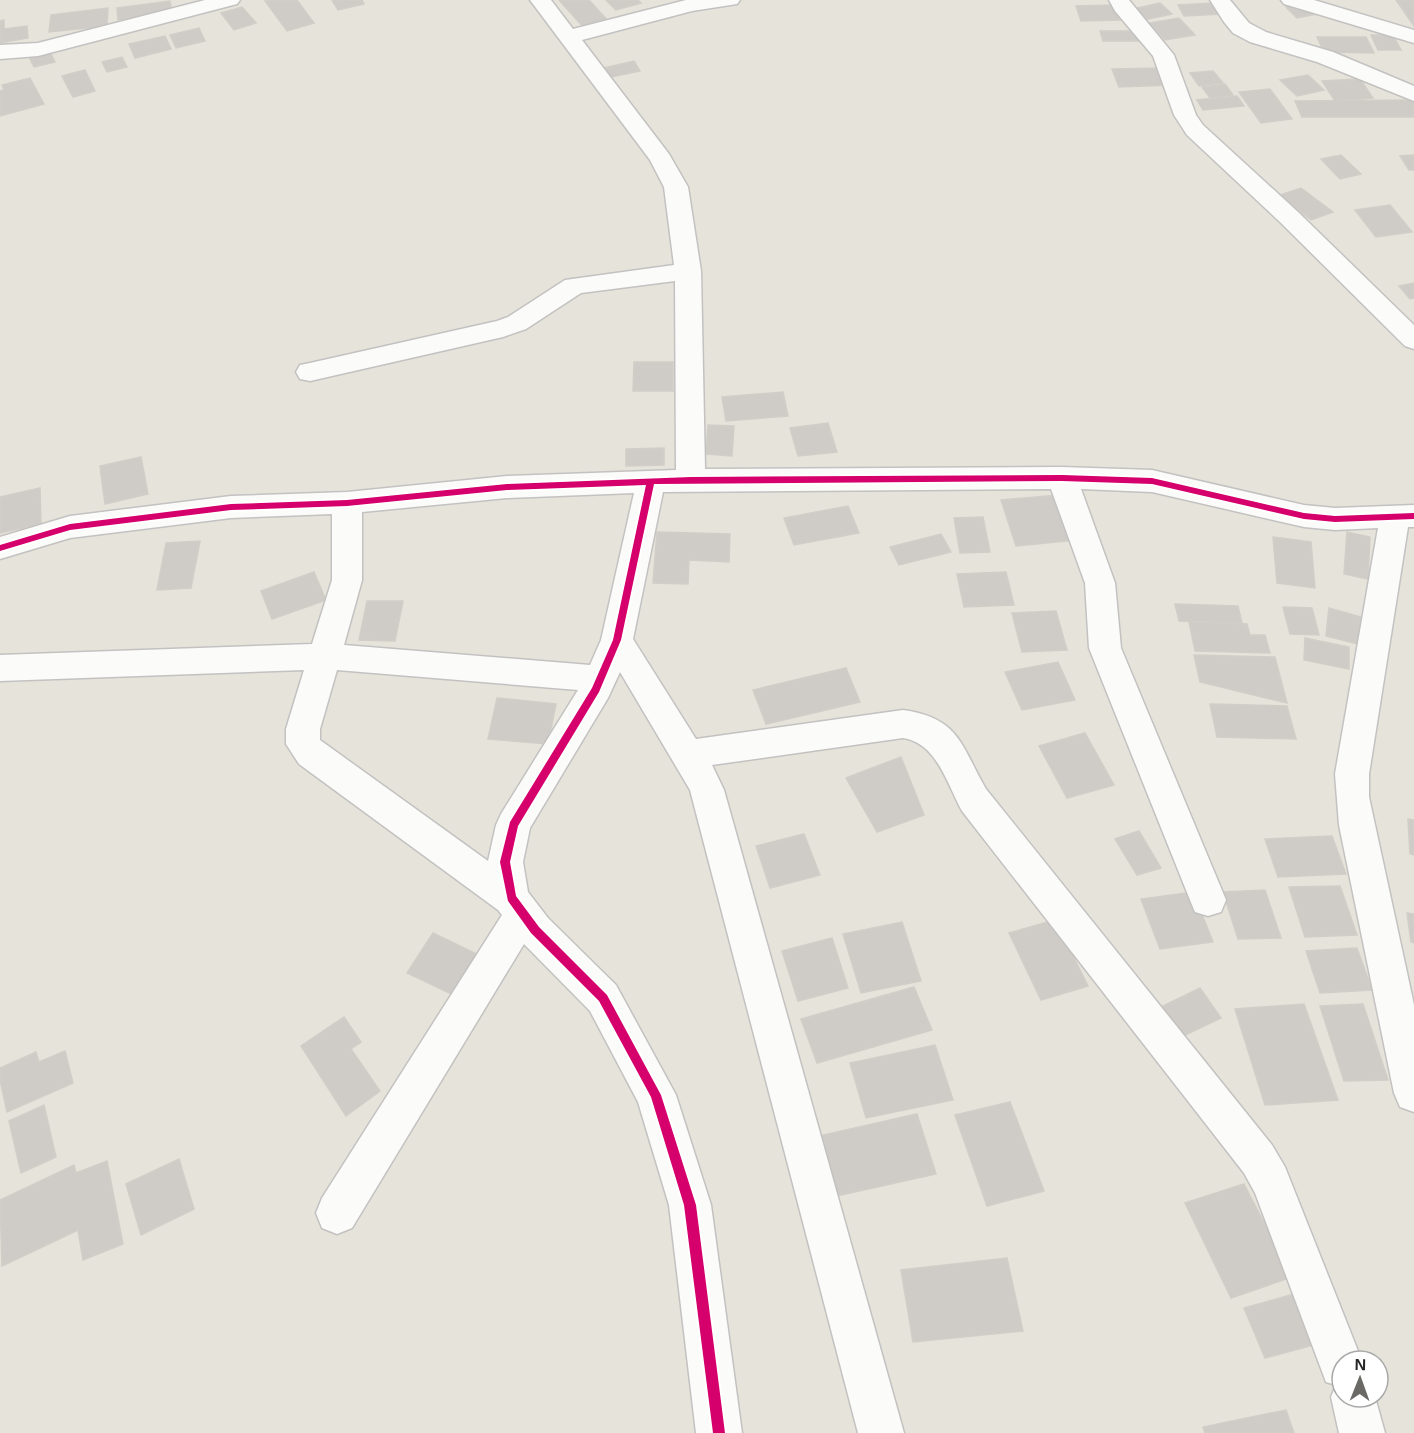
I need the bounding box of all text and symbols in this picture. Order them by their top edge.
north arrow [1330,1349,1390,1409]
text: N [1354,1356,1366,1373]

